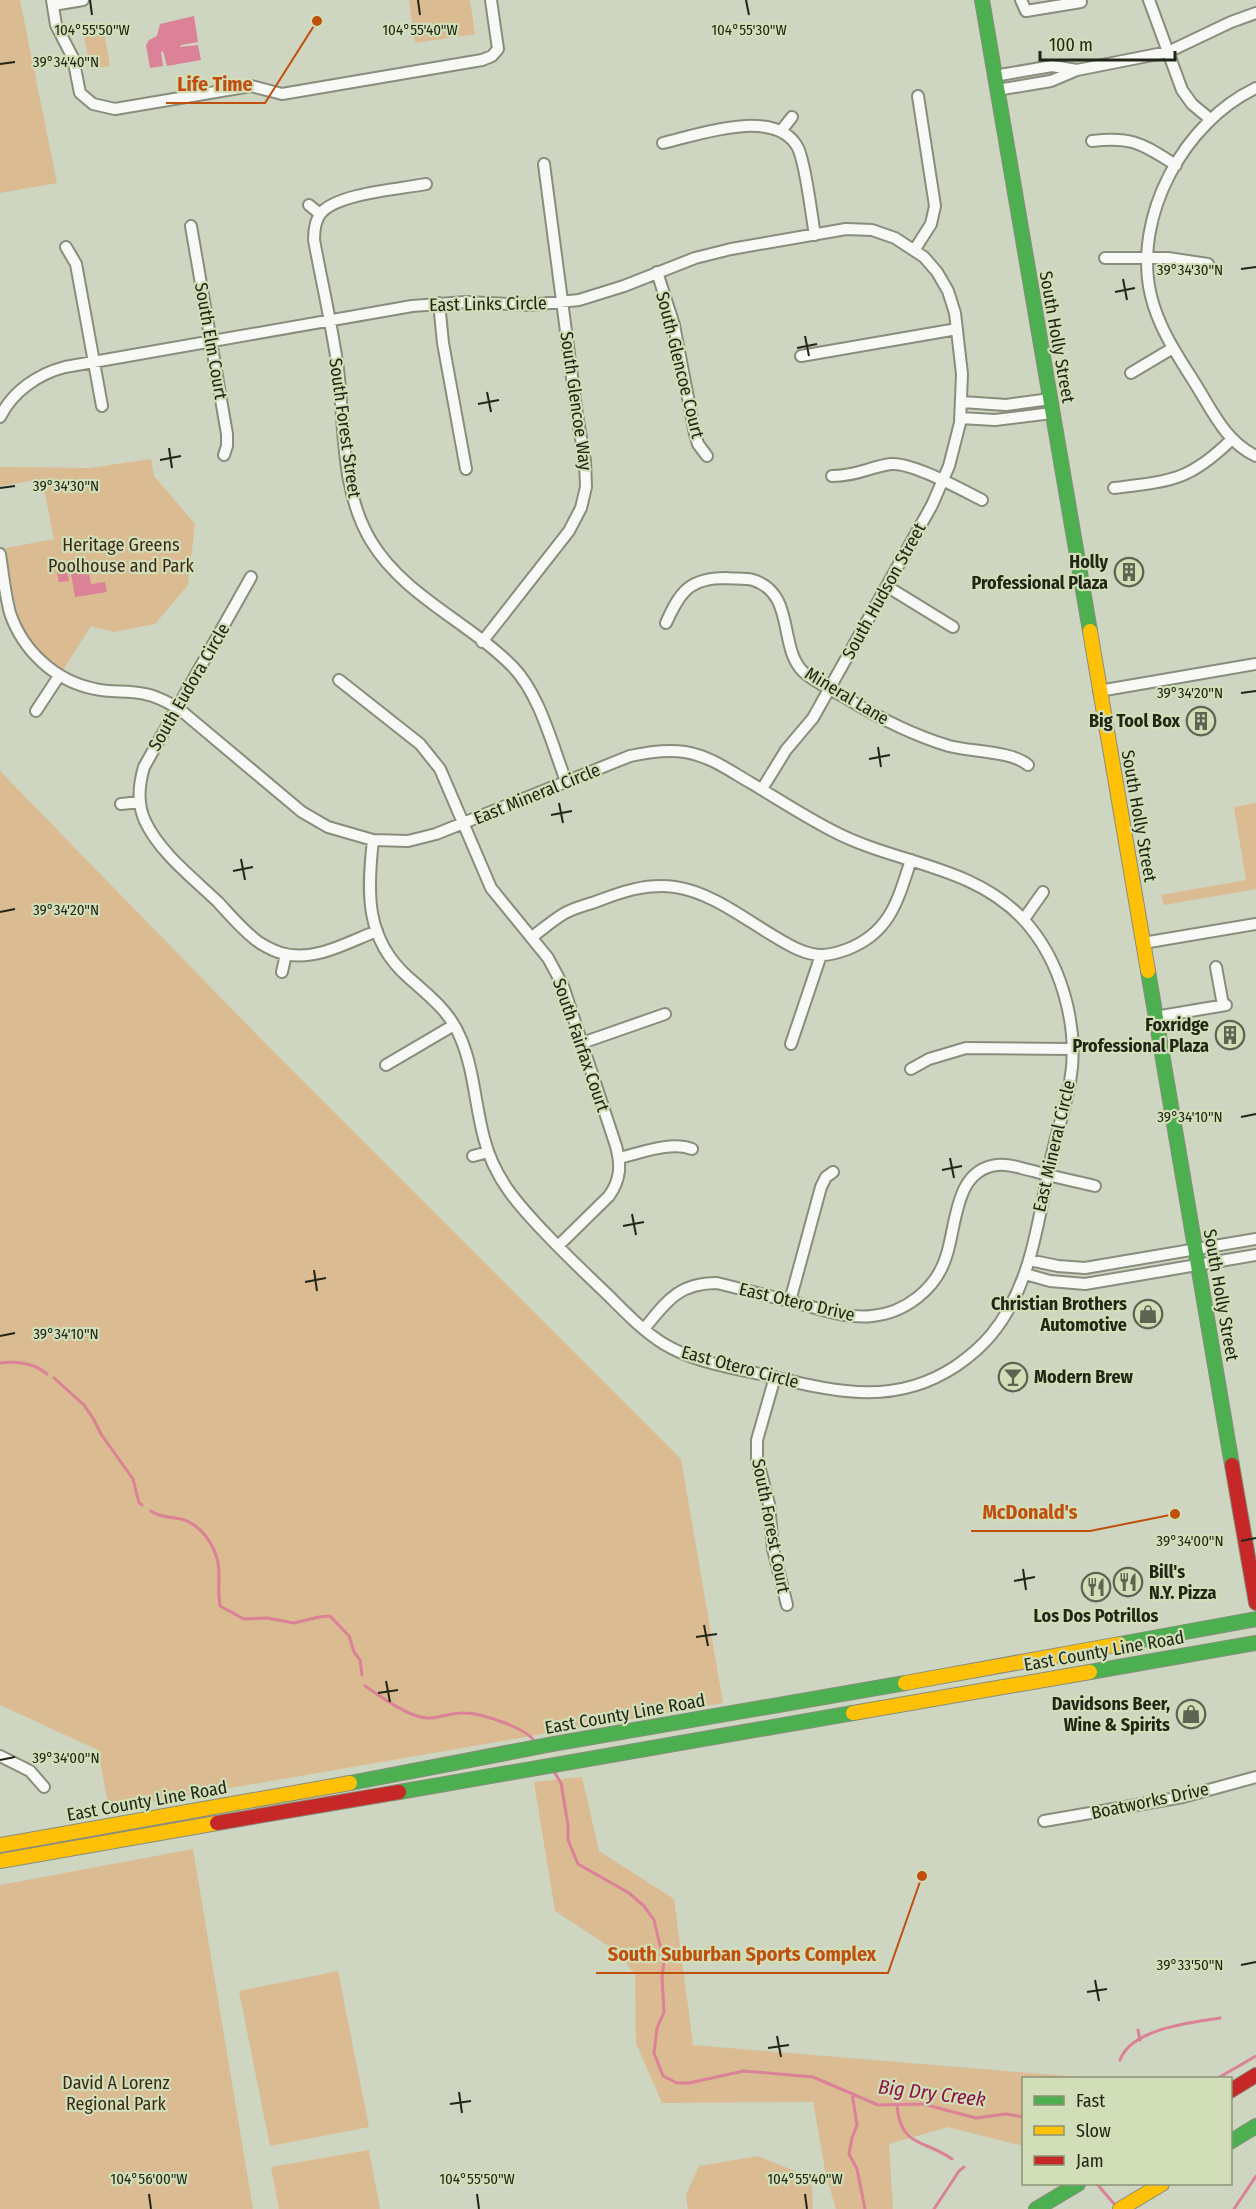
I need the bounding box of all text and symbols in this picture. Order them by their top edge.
text: 104°55'50"W [54,21,130,39]
text: 104°55'40"W [382,21,458,39]
text: 104°55'30"W [711,21,787,39]
scale bar [1040,24,1175,62]
text: 100 m [1049,34,1093,56]
text: 39°34'40"N [33,53,99,71]
callout: Life Time [166,65,265,103]
text: Life Time [177,72,253,96]
text: 39°34'30"N [1157,261,1223,279]
street label: South Holly Street [1035,269,1079,405]
street label: South Elm Court [190,281,232,401]
street label: South Glencoe Court [651,289,709,441]
street label: East Links Circle [429,292,547,316]
street label: South Glencoe Way [555,330,597,472]
street label: South Forest Street [324,357,366,499]
text: 39°34'30"N [33,477,99,495]
street label: South Hudson Street [837,519,931,663]
park label: Heritage Greens Poolhouse and Park [48,534,195,577]
place label: Holly Professional Plaza [972,551,1108,594]
building icon: Holly Professional Plaza [1113,556,1145,588]
street label: South Eudora Circle [144,619,234,755]
street label: Mineral Lane [801,662,893,730]
text: 39°34'20"N [1157,684,1223,702]
building icon: Big Tool Box [1185,705,1217,737]
place label: Big Tool Box [1089,710,1181,732]
street label: South Holly Street [1117,748,1161,884]
street label: East Mineral Circle [471,759,604,829]
text: 39°34'20"N [33,901,99,919]
street label: South Fairfax Court [548,975,614,1115]
place label: Foxridge Professional Plaza [1073,1014,1209,1057]
building icon: Foxridge Professional Plaza [1214,1019,1246,1051]
street label: East Mineral Circle [1028,1078,1080,1214]
text: 39°34'10"N [1157,1108,1223,1126]
street label: South Holly Street [1199,1227,1243,1363]
street label: East Otero Drive [737,1278,857,1326]
place label: Christian Brothers Automotive [991,1293,1127,1336]
shop icon: Christian Brothers Automotive [1132,1298,1164,1330]
text: 39°34'10"N [33,1325,99,1343]
street label: East Otero Circle [679,1341,801,1393]
bar icon: Modern Brew [997,1361,1029,1393]
place label: Modern Brew [1034,1366,1134,1388]
street label: South Forest Court [747,1457,795,1595]
callout: McDonald's [971,1493,1090,1531]
text: McDonald's [982,1500,1078,1524]
text: 39°34'00"N [1156,1532,1224,1550]
place label: Bill's N.Y. Pizza [1149,1561,1216,1604]
restaurant icon: Bill's N.Y. Pizza [1112,1566,1144,1598]
restaurant icon: Los Dos Potrillos [1080,1571,1112,1603]
place label: Los Dos Potrillos [1034,1605,1159,1627]
street label: East County Line Road [1022,1626,1186,1676]
street label: East County Line Road [543,1689,707,1739]
place label: Davidsons Beer, Wine & Spirits [1052,1693,1170,1736]
shop icon: Davidsons Beer, Wine & Spirits [1175,1698,1207,1730]
text: 39°34'00"N [32,1749,100,1767]
street label: East County Line Road [65,1776,229,1826]
street label: Boatworks Drive [1089,1778,1211,1824]
callout: South Suburban Sports Complex [596,1935,888,1973]
text: South Suburban Sports Complex [608,1942,877,1966]
text: 39°33'50"N [1157,1956,1223,1974]
park label: David A Lorenz Regional Park [62,2072,170,2115]
water label: Big Dry Creek [877,2074,987,2112]
legend [1022,2077,1232,2185]
text: Fast [1076,2090,1105,2112]
text: Slow [1076,2120,1111,2142]
text: Jam [1076,2150,1104,2172]
text: 104°56'00"W [110,2170,188,2188]
text: 104°55'50"W [439,2170,515,2188]
text: 104°55'40"W [767,2170,843,2188]

